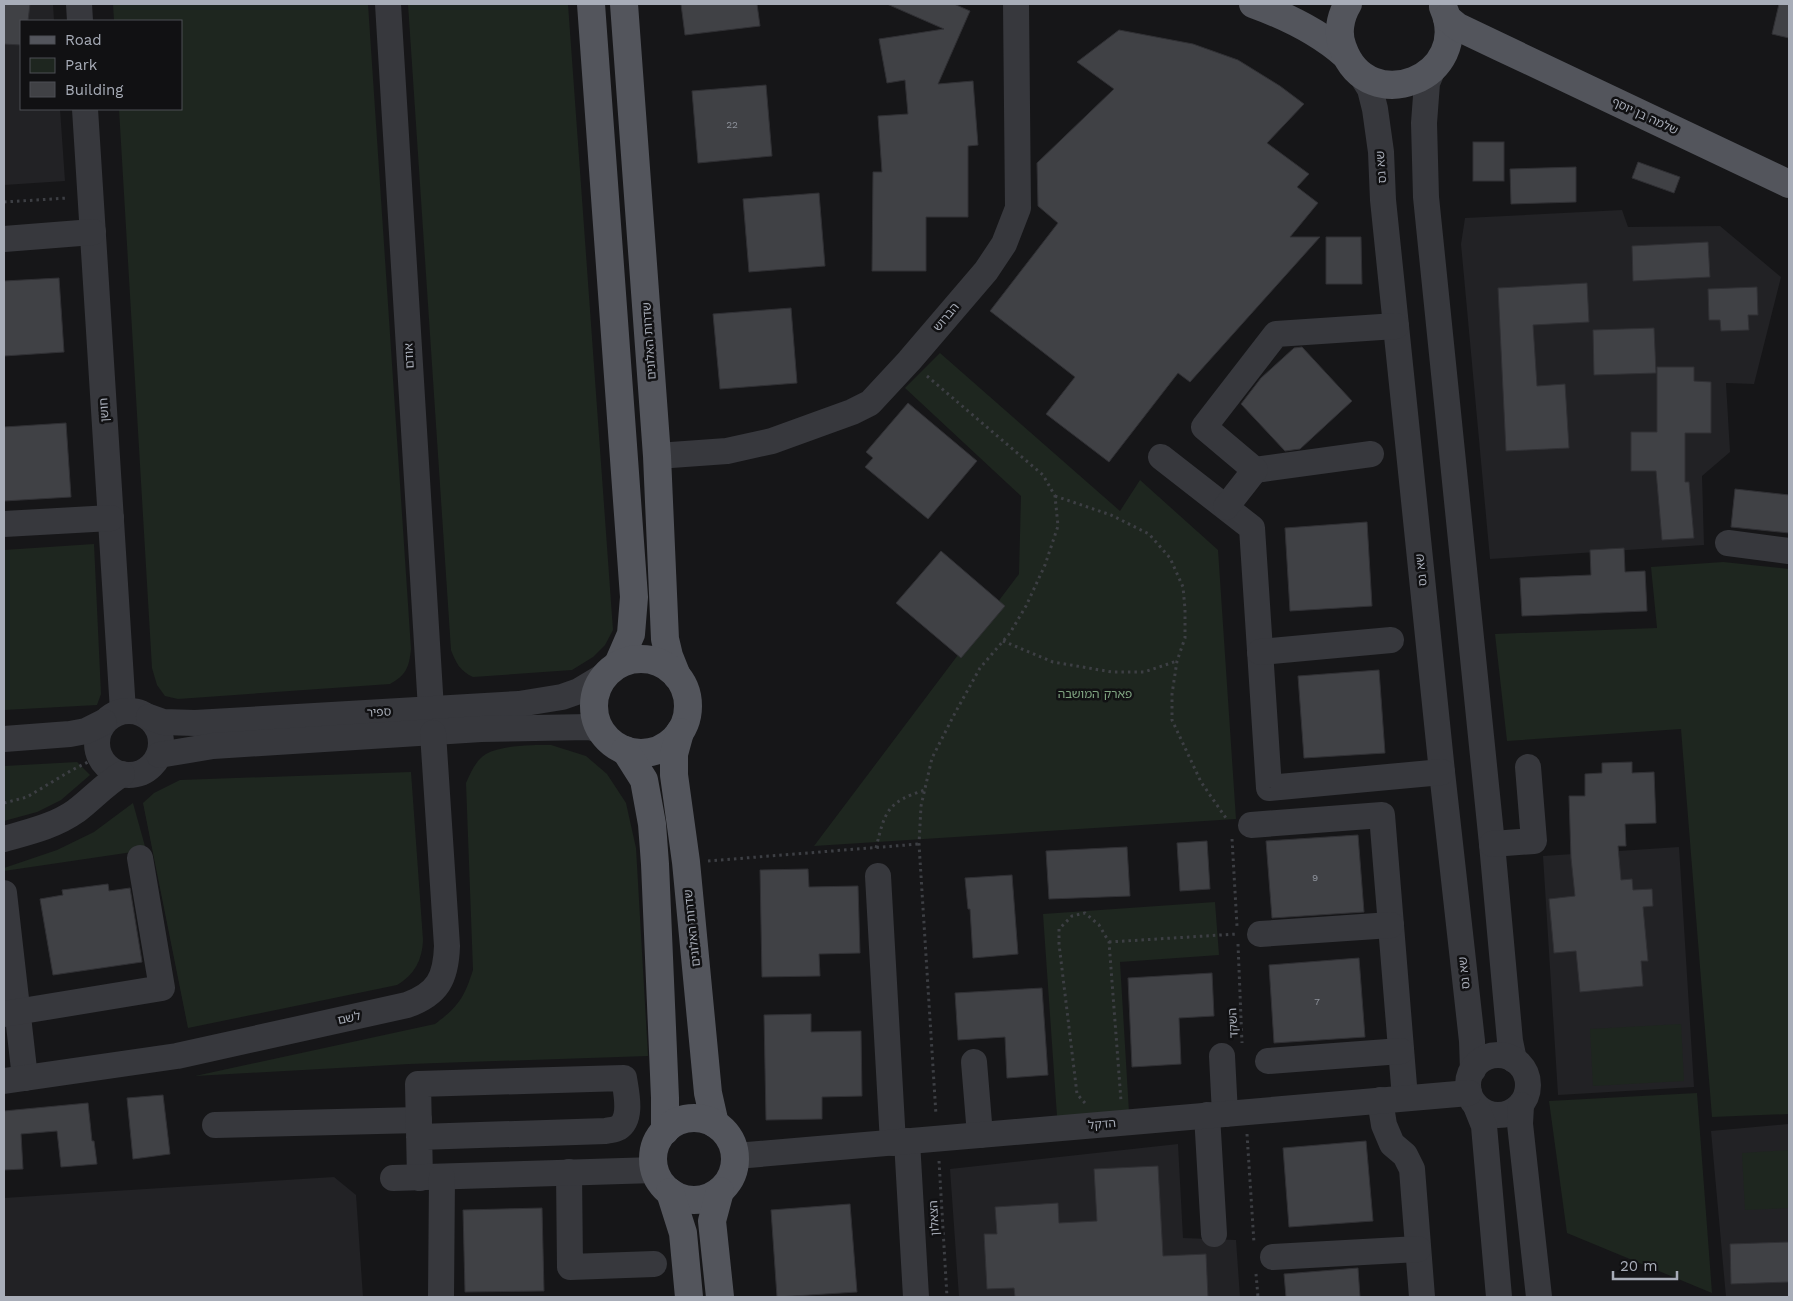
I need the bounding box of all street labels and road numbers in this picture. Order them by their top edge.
street label: שלמה בן יוסף [1610,95,1680,137]
street label: שא נס [1373,150,1389,184]
street label: הברוש [930,300,962,334]
street label: שדרות האלונים [639,302,659,380]
street label: אודם [401,342,417,369]
street label: חושן [96,397,112,423]
street label: שא נס [1412,553,1430,587]
street label: ספיר [366,704,392,720]
street label: שדרות האלונים [681,889,703,967]
street label: שא נס [1455,956,1473,990]
street label: השקד [1225,1007,1241,1039]
street label: לשם [336,1009,362,1027]
street label: הדקל [1088,1116,1116,1132]
street label: הצאלון [926,1200,942,1236]

